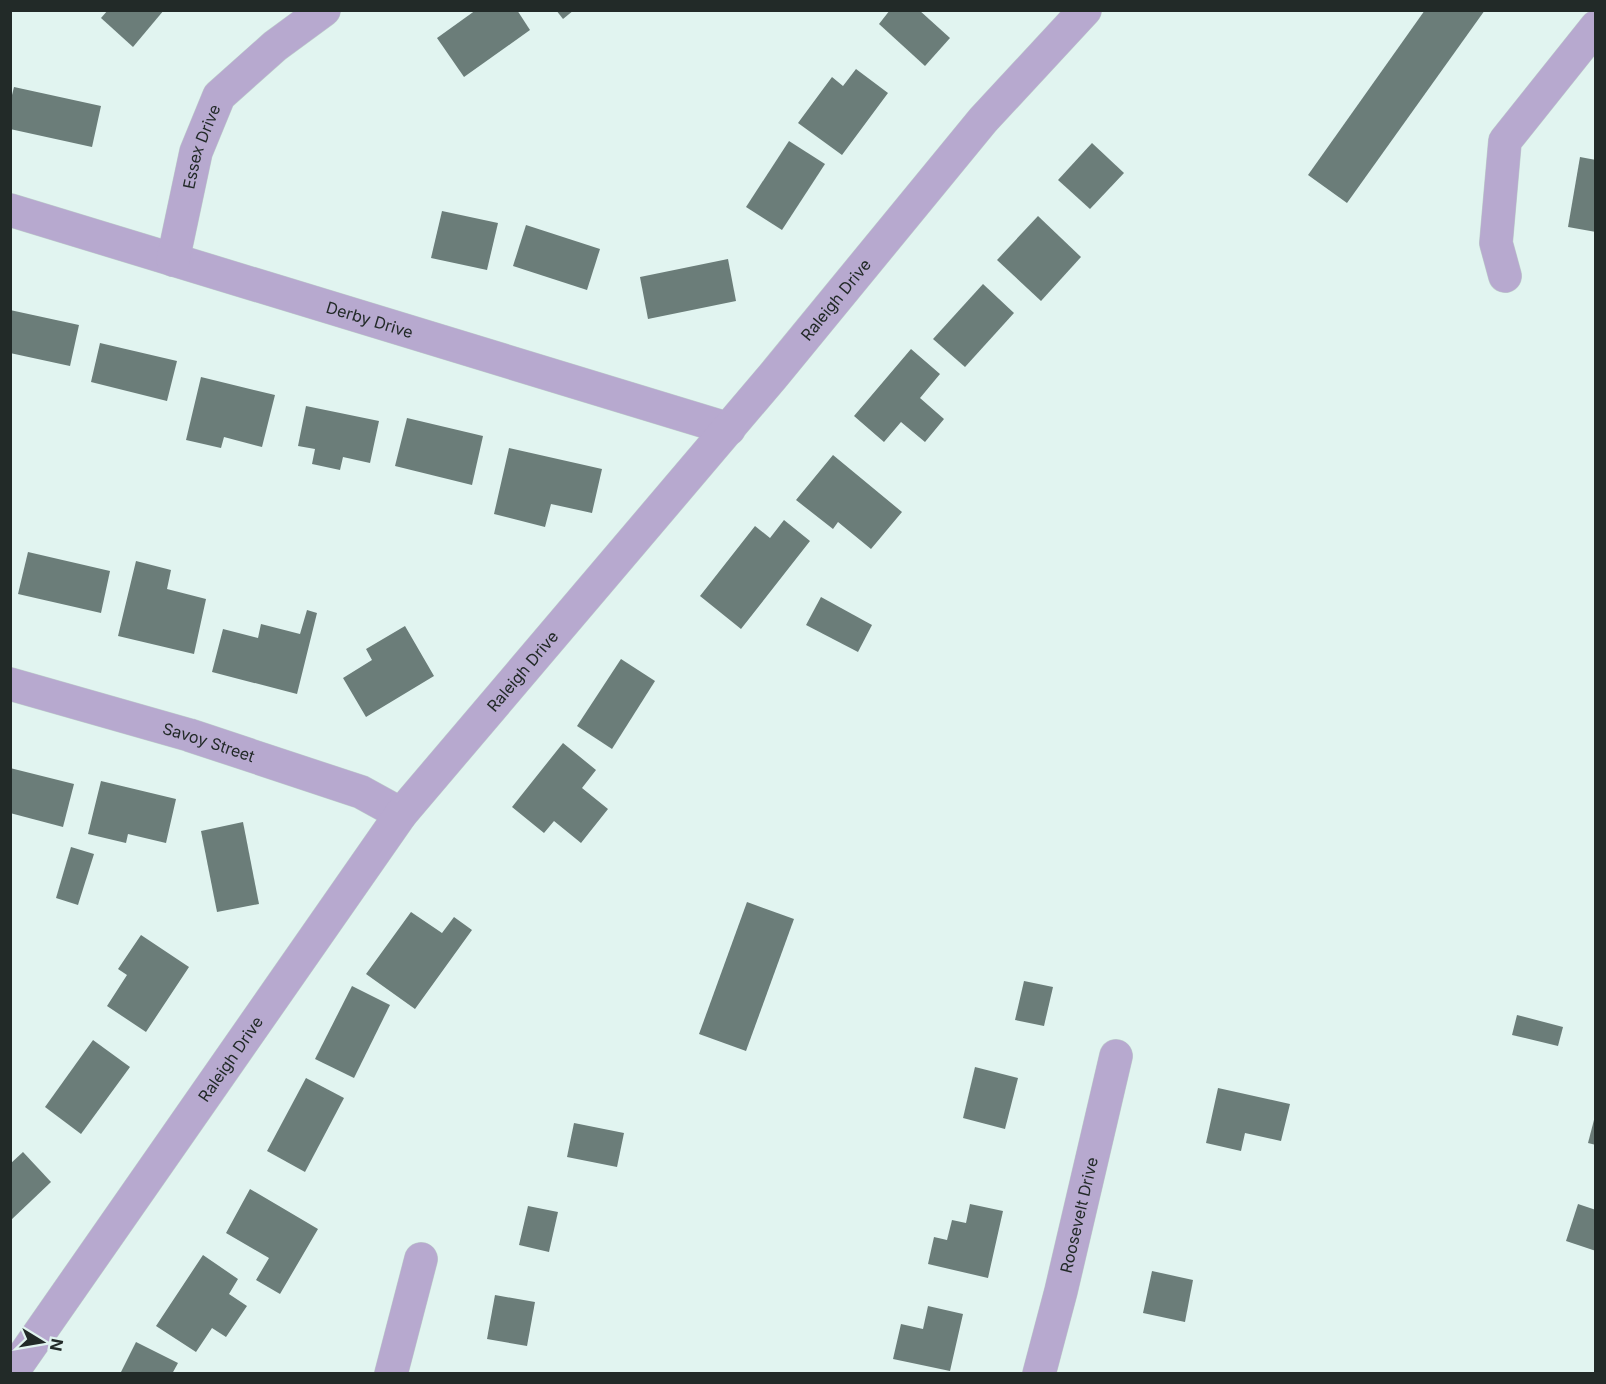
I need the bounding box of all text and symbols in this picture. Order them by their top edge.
street label: Essex Drive [178,101,225,191]
street label: Raleigh Drive [796,255,875,344]
street label: Derby Drive [324,297,416,342]
street label: Raleigh Drive [483,627,562,716]
street label: Savoy Street [160,718,257,766]
street label: Raleigh Drive [194,1012,267,1106]
street label: Roosevelt Drive [1056,1155,1102,1275]
north arrow [12,1312,72,1372]
text: N [46,1337,68,1353]

